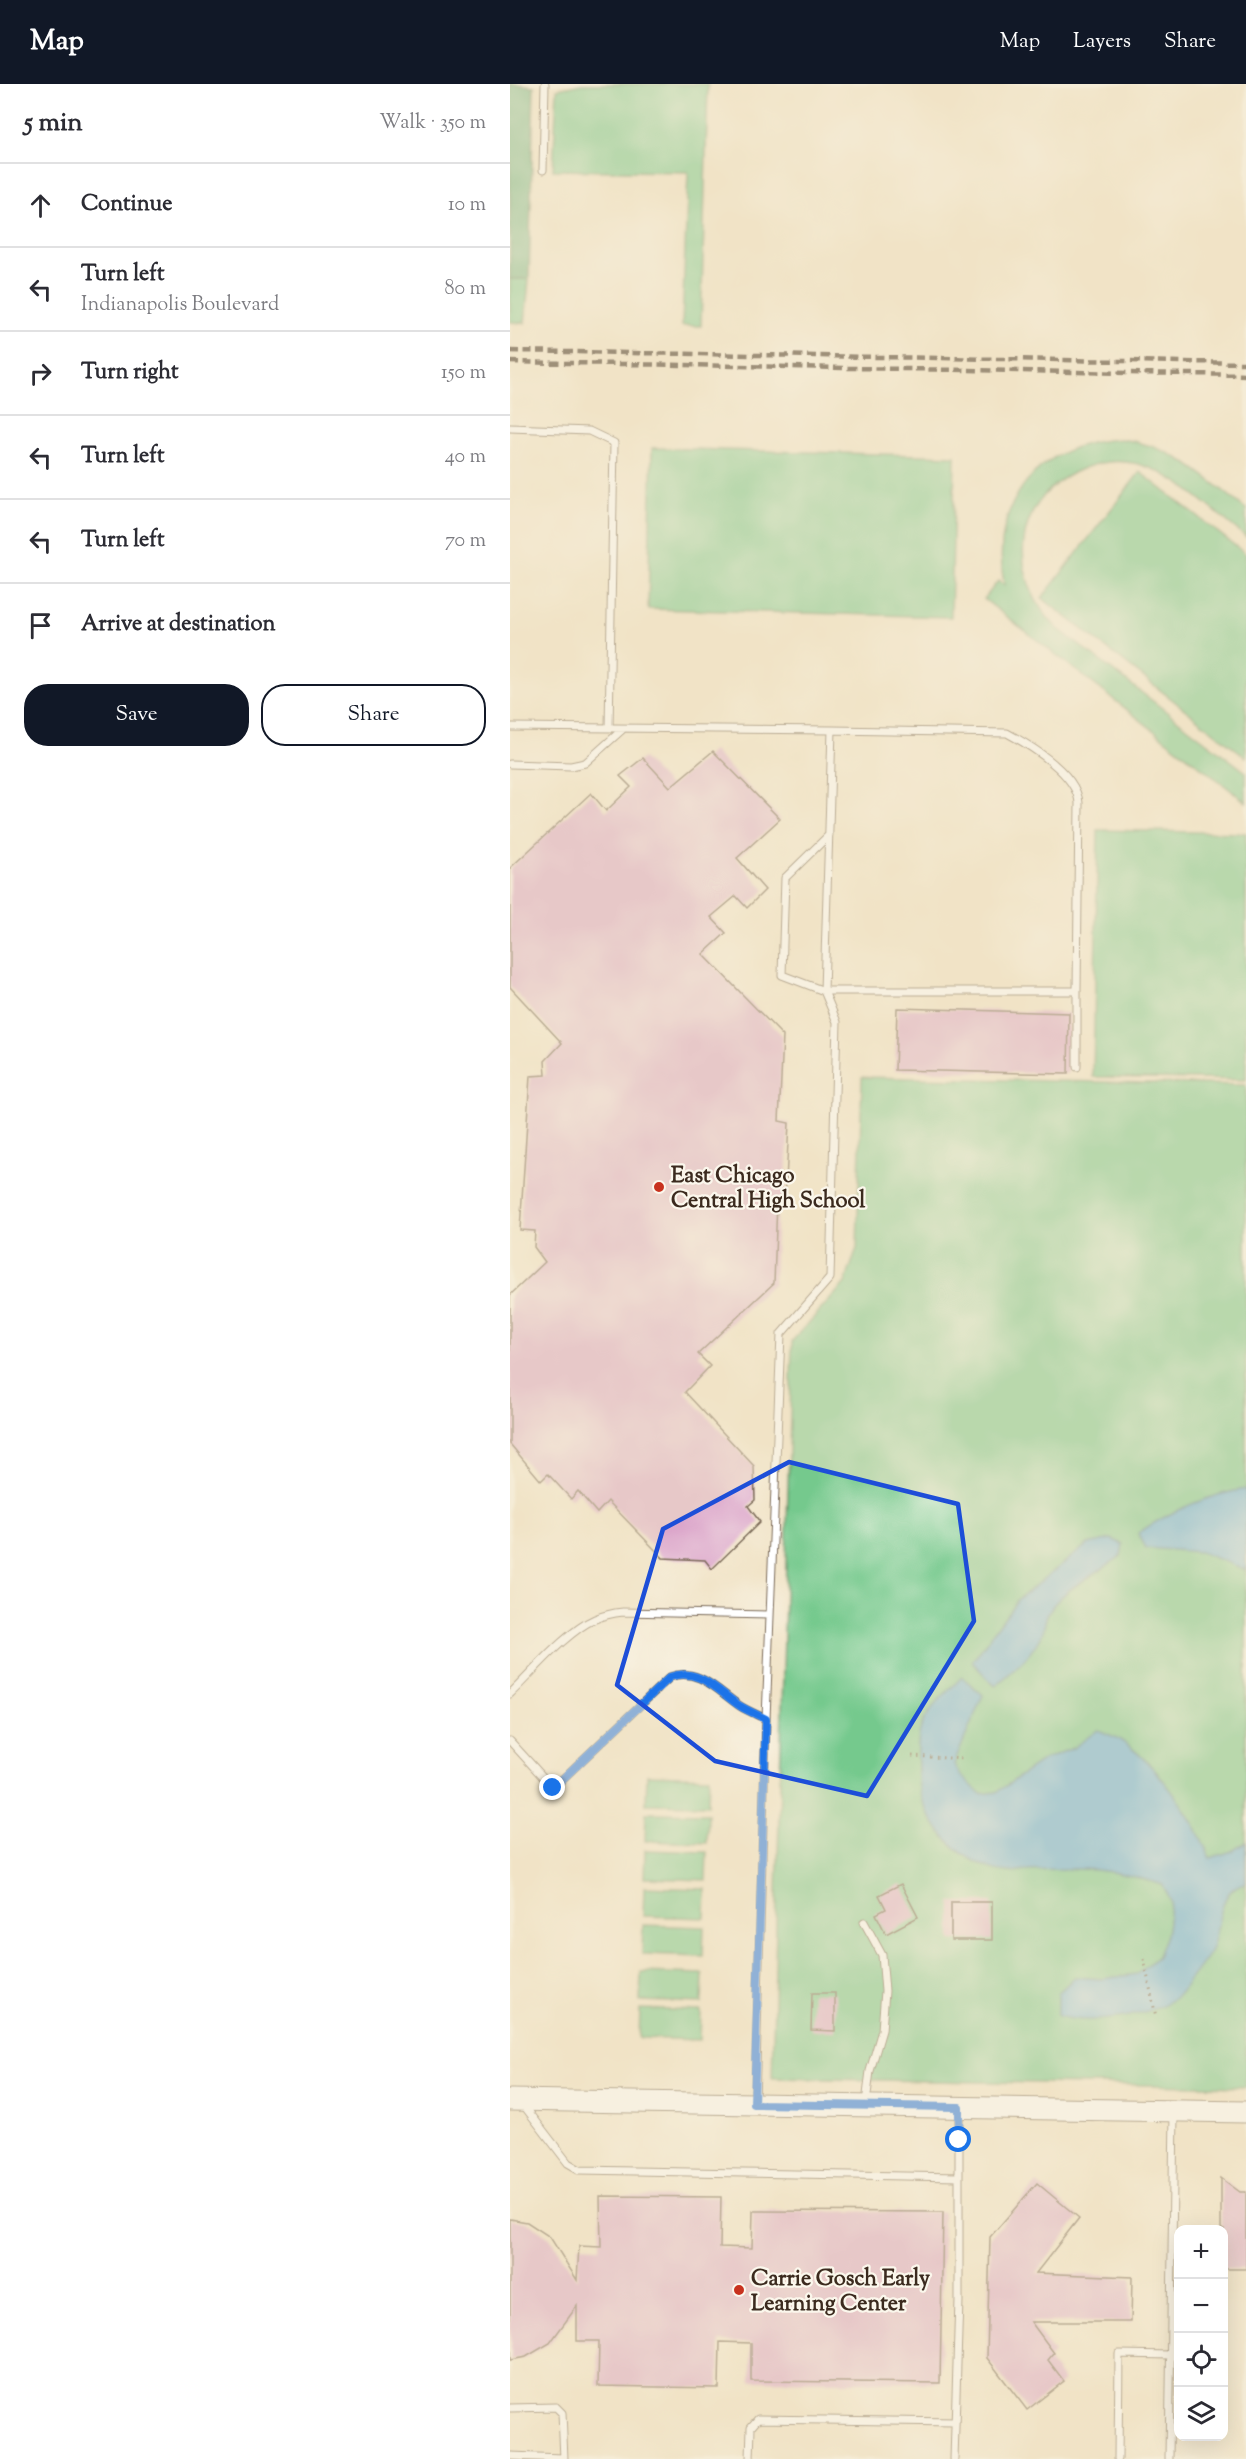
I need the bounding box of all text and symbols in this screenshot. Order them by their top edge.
text: Map [30,22,84,62]
text: Map [1000,27,1040,57]
text: Layers [1073,27,1131,57]
text: Share [1164,27,1216,57]
text: 5 min [24,105,83,142]
text: Walk · 350 m [379,109,486,138]
icon: ahead [24,189,57,222]
text: Continue [81,189,172,221]
text: 10 m [448,191,486,220]
text: Turn left [81,259,164,291]
icon: left [24,273,57,306]
text: 80 m [445,275,486,304]
text: Indianapolis Boulevard [81,291,279,320]
icon: right [24,357,57,390]
text: Turn right [81,357,178,389]
text: 150 m [441,359,486,388]
icon: left [24,441,57,474]
text: Turn left [81,441,164,473]
text: 40 m [445,443,486,472]
icon: left [24,525,57,558]
text: Turn left [81,525,164,557]
text: 70 m [445,527,486,556]
icon: arrive [24,609,57,642]
text: Arrive at destination [81,609,276,641]
button: Save [24,684,249,746]
button: Share [261,684,486,746]
place label: East Chicago Central High School [671,1161,866,1218]
marker: East Chicago Central High School [652,1180,666,1194]
route end [539,1774,565,1800]
route start [945,2126,971,2152]
map controls [1174,2225,1228,2441]
button: + [1174,2225,1228,2279]
place label: Carrie Gosch Early Learning Center [751,2264,930,2321]
button: − [1174,2279,1228,2333]
marker: Carrie Gosch Early Learning Center [732,2283,746,2297]
button: locate [1174,2333,1228,2387]
button: layers [1174,2387,1228,2441]

